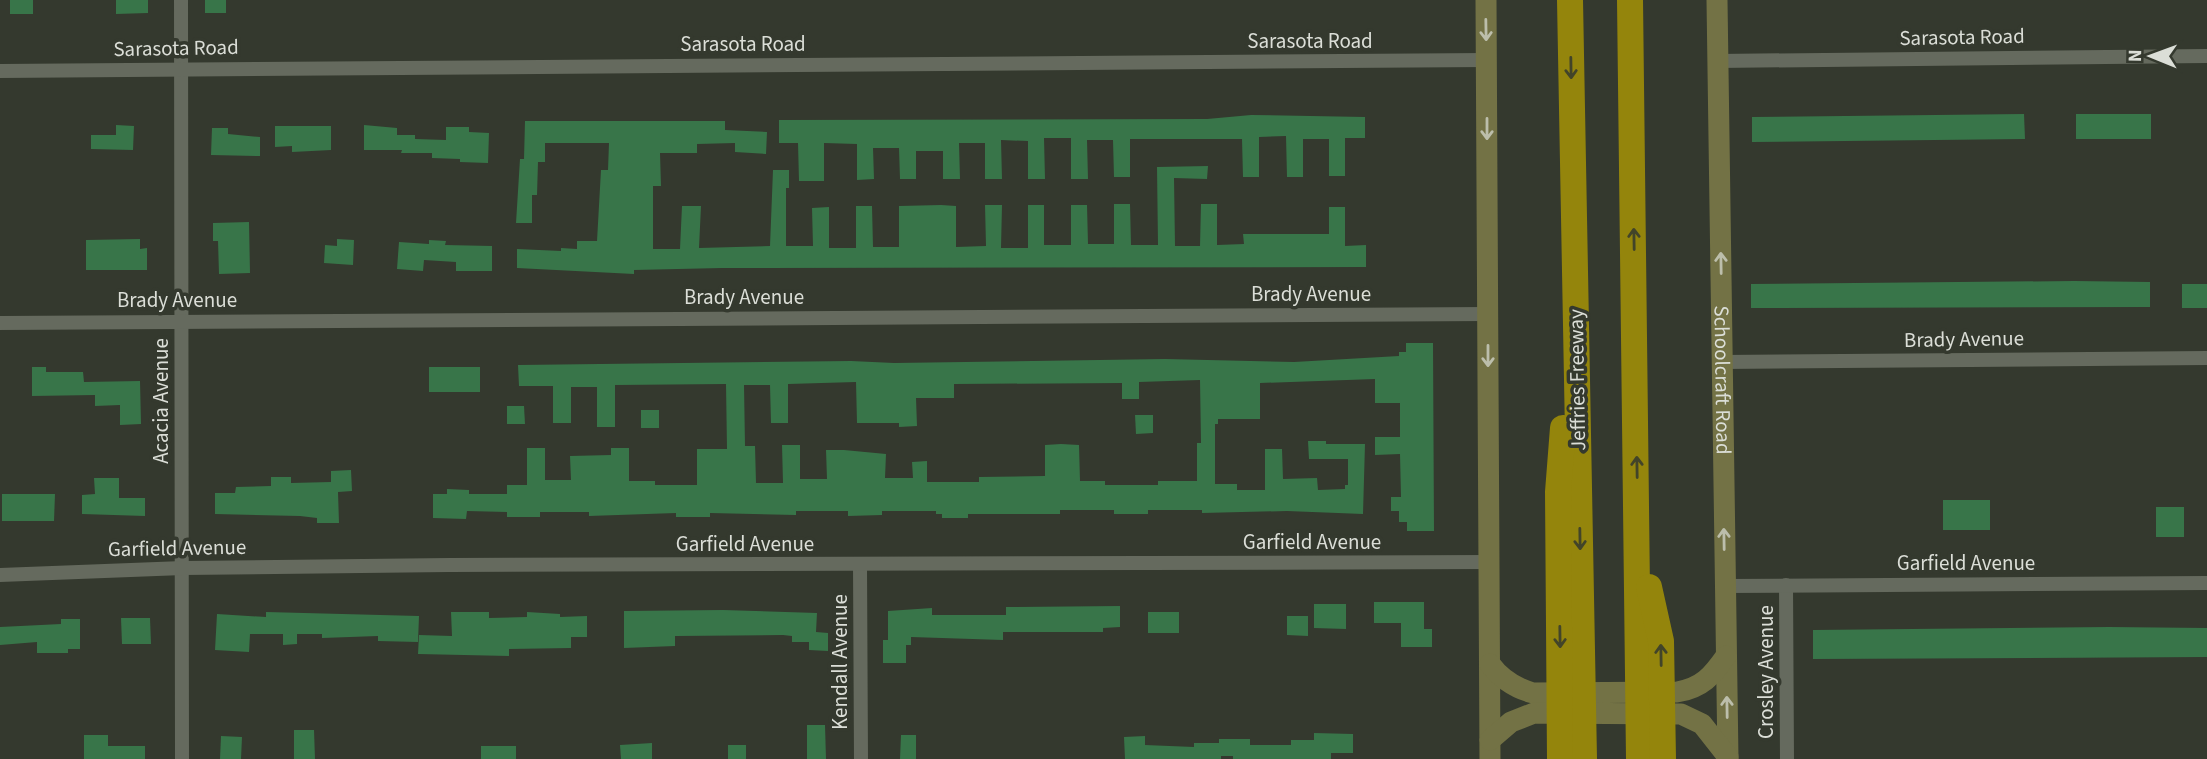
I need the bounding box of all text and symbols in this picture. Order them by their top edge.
one-way arrow [1479,18,1493,41]
street label: Sarasota Road [1899,21,2025,53]
north arrow [2116,21,2186,91]
street label: Sarasota Road [1247,26,1373,56]
street label: Sarasota Road [680,29,806,59]
street label: Sarasota Road [113,32,239,64]
text: N [2122,49,2149,62]
one-way arrow [1564,56,1577,79]
one-way arrow [1480,117,1494,140]
one-way arrow [1627,228,1640,251]
one-way arrow [1714,252,1728,275]
street label: Brady Avenue [1251,279,1371,309]
street label: Brady Avenue [684,282,804,312]
street label: Brady Avenue [117,285,237,315]
street label: Schoolcraft Road [1706,305,1739,455]
street label: Jeffries Freeway [1561,309,1593,451]
street label: Brady Avenue [1904,323,2024,355]
street label: Acacia Avenue [146,338,176,464]
one-way arrow [1481,344,1495,367]
one-way arrow [1630,455,1643,478]
street label: Garfield Avenue [1243,527,1381,557]
one-way arrow [1573,528,1587,551]
one-way arrow [1717,528,1731,551]
street label: Garfield Avenue [676,529,814,559]
street label: Garfield Avenue [108,532,246,564]
street label: Garfield Avenue [1897,548,2035,578]
street label: Kendall Avenue [825,594,855,730]
street label: Crosley Avenue [1751,605,1781,739]
one-way arrow [1553,625,1566,648]
one-way arrow [1654,643,1668,666]
one-way arrow [1720,696,1734,719]

